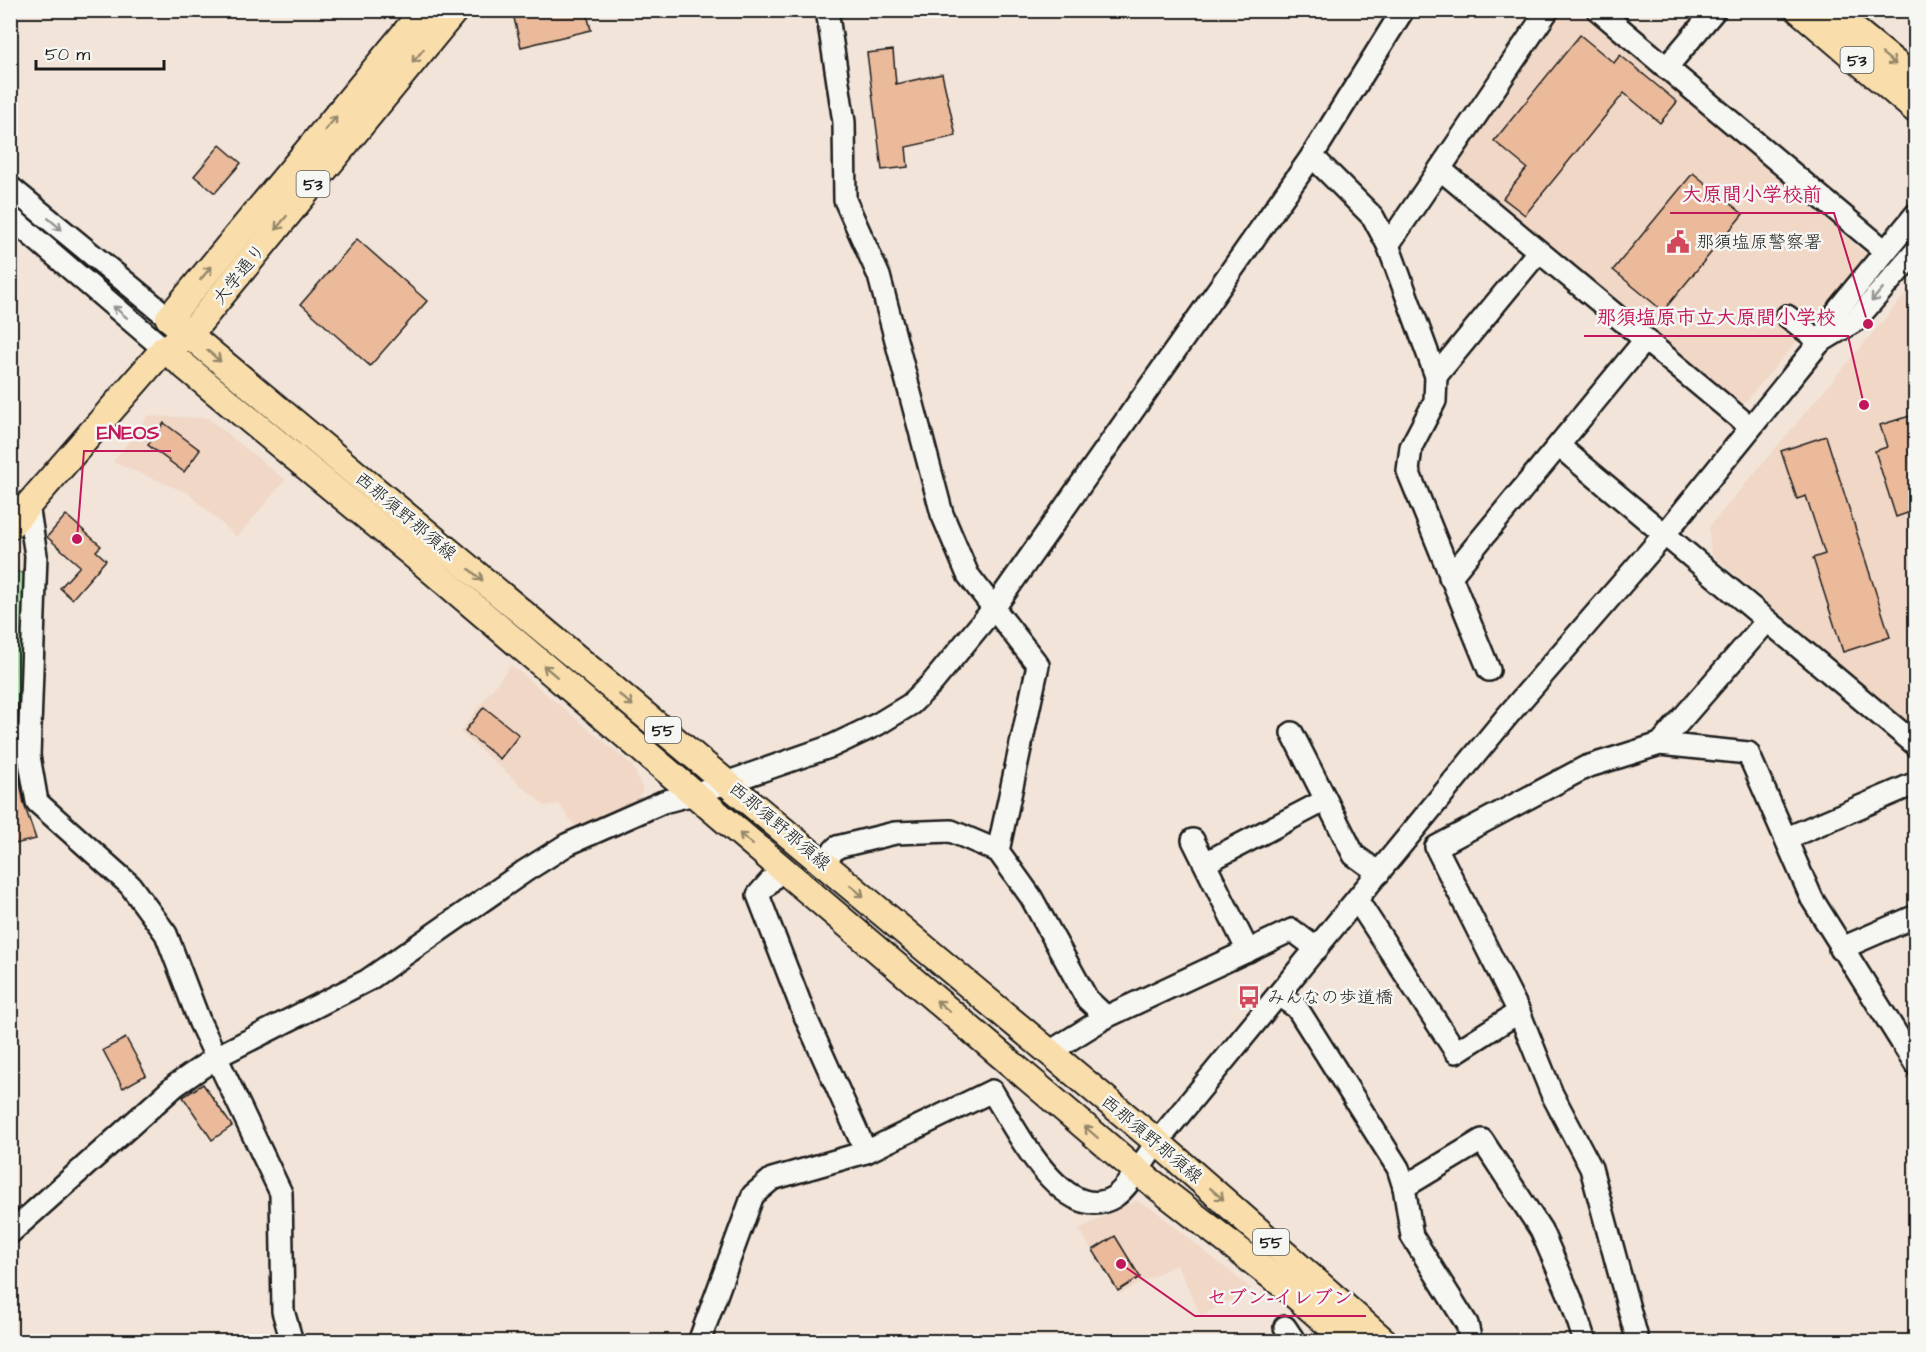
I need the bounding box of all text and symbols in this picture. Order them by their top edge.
scale bar [36,33,164,71]
text: 50 m [45,42,90,67]
road number: 53 [1840,47,1874,73]
one-way arrow [411,48,425,63]
one-way arrow [1881,52,1897,65]
one-way arrow [324,115,337,131]
road number: 53 [296,171,330,197]
callout: 大原間小学校前 [1670,175,1834,213]
text: 大原間小学校前 [1682,181,1822,209]
one-way arrow [274,215,288,230]
one-way arrow [47,217,63,230]
public building icon: 那須塩原警察署 [1665,229,1691,255]
place label: 那須塩原警察署 [1696,230,1822,255]
street label: 大学通り [207,238,272,310]
one-way arrow [199,266,212,282]
one-way arrow [1871,287,1884,303]
callout: 那須塩原市立大原間小学校 [1584,298,1848,336]
text: 那須塩原市立大原間小学校 [1596,304,1836,332]
one-way arrow [113,305,128,319]
one-way arrow [206,349,221,363]
callout: ENEOS [84,413,171,451]
text: ENEOS [97,419,159,447]
street label: 西那須野那須線 [349,466,462,566]
one-way arrow [468,568,483,582]
one-way arrow [543,664,558,678]
one-way arrow [618,693,633,707]
road number: 55 [645,717,681,743]
street label: 西那須野那須線 [723,776,836,876]
one-way arrow [739,832,754,846]
one-way arrow [849,884,864,898]
bus stop icon: みんなの歩道橋 [1236,984,1262,1010]
place label: みんなの歩道橋 [1267,985,1393,1010]
one-way arrow [935,999,951,1012]
street label: 西那須野那須線 [1095,1089,1208,1189]
one-way arrow [1084,1125,1099,1139]
one-way arrow [1209,1187,1224,1201]
road number: 55 [1253,1229,1289,1255]
callout: セブン-イレブン [1195,1278,1366,1316]
text: セブン-イレブン [1207,1284,1353,1312]

